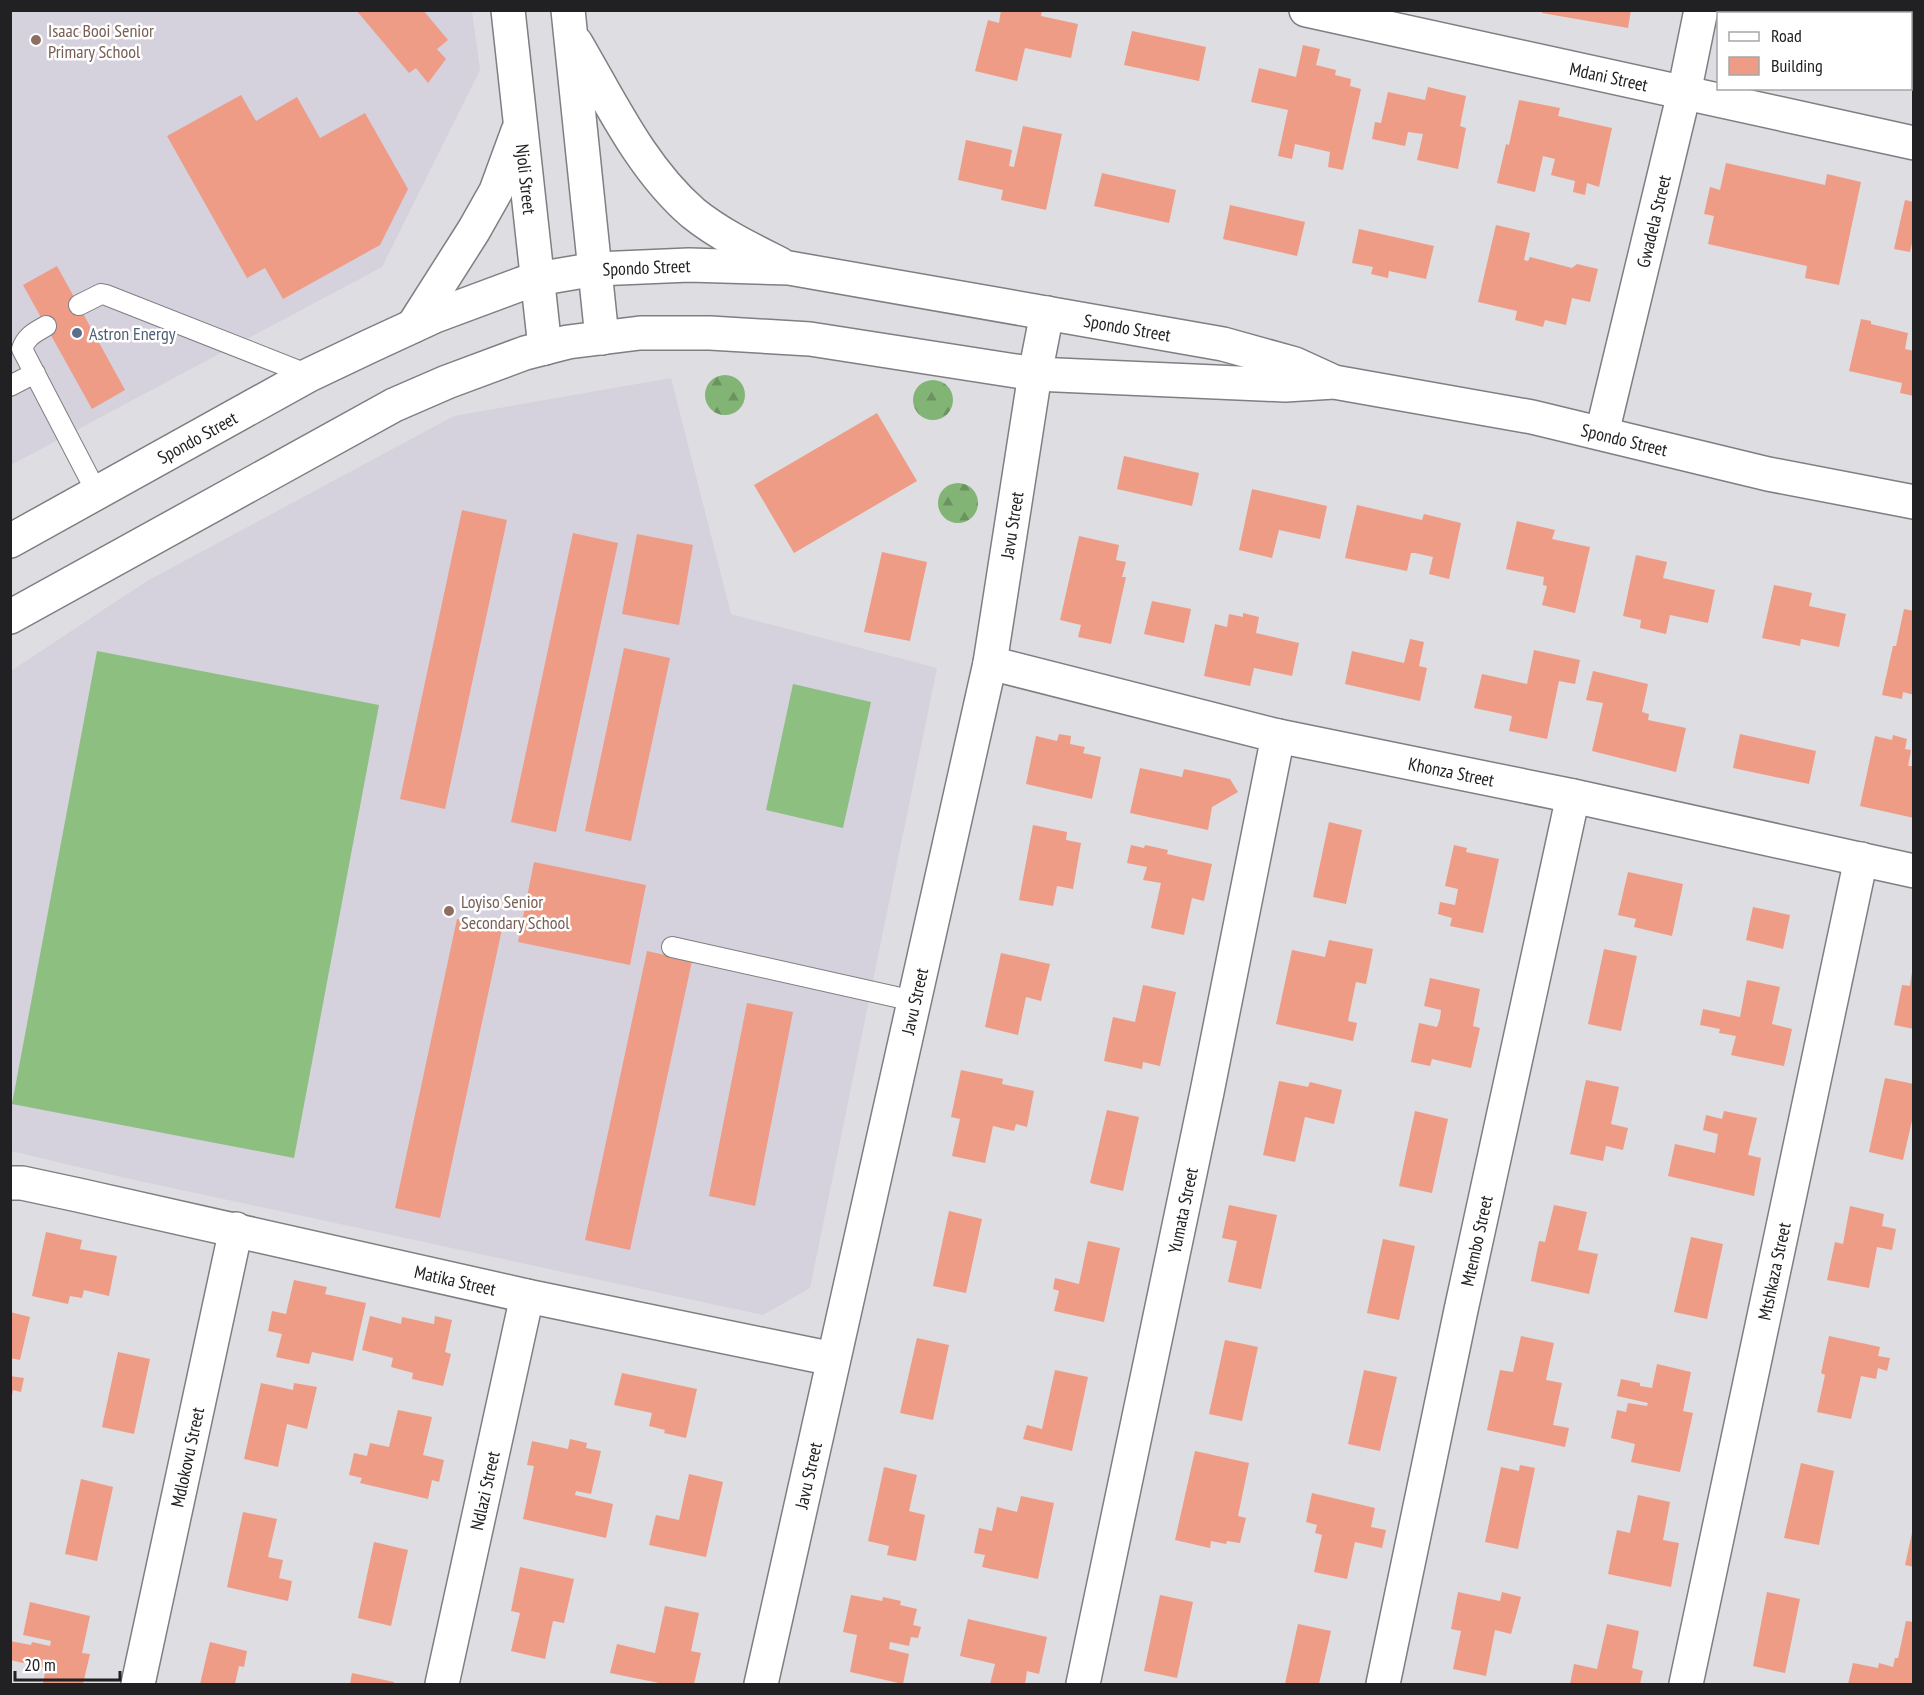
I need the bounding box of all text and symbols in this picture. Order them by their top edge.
legend [1717,12,1912,90]
place label: Isaac Booi Senior Primary School [48,19,154,63]
text: Road [1771,24,1802,47]
marker: Isaac Booi Senior Primary School [29,33,43,47]
text: Building [1771,54,1823,77]
street label: Mdani Street [1568,57,1650,96]
street label: Njoli Street [511,143,542,215]
street label: Gwadela Street [1631,172,1675,270]
street label: Spondo Street [602,253,691,280]
street label: Spondo Street [1082,308,1173,346]
place label: Astron Energy [89,322,176,345]
marker: Astron Energy [70,326,84,340]
street label: Spondo Street [153,406,241,469]
street label: Spondo Street [1579,418,1670,461]
street label: Javu Street [995,490,1028,561]
street label: Khonza Street [1406,751,1496,791]
place label: Loyiso Senior Secondary School [461,890,570,934]
marker: Loyiso Senior Secondary School [442,904,456,918]
street label: Javu Street [895,965,933,1037]
street label: Yumata Street [1162,1165,1202,1255]
street label: Mtembo Street [1455,1193,1497,1288]
street label: Mtshkaza Street [1752,1220,1795,1322]
street label: Matika Street [412,1260,498,1300]
street label: Mdlokovu Street [165,1405,209,1509]
street label: Javu Street [789,1440,826,1512]
street label: Ndlazi Street [465,1449,504,1532]
scale bar [15,1644,120,1682]
text: 20 m [24,1653,56,1676]

